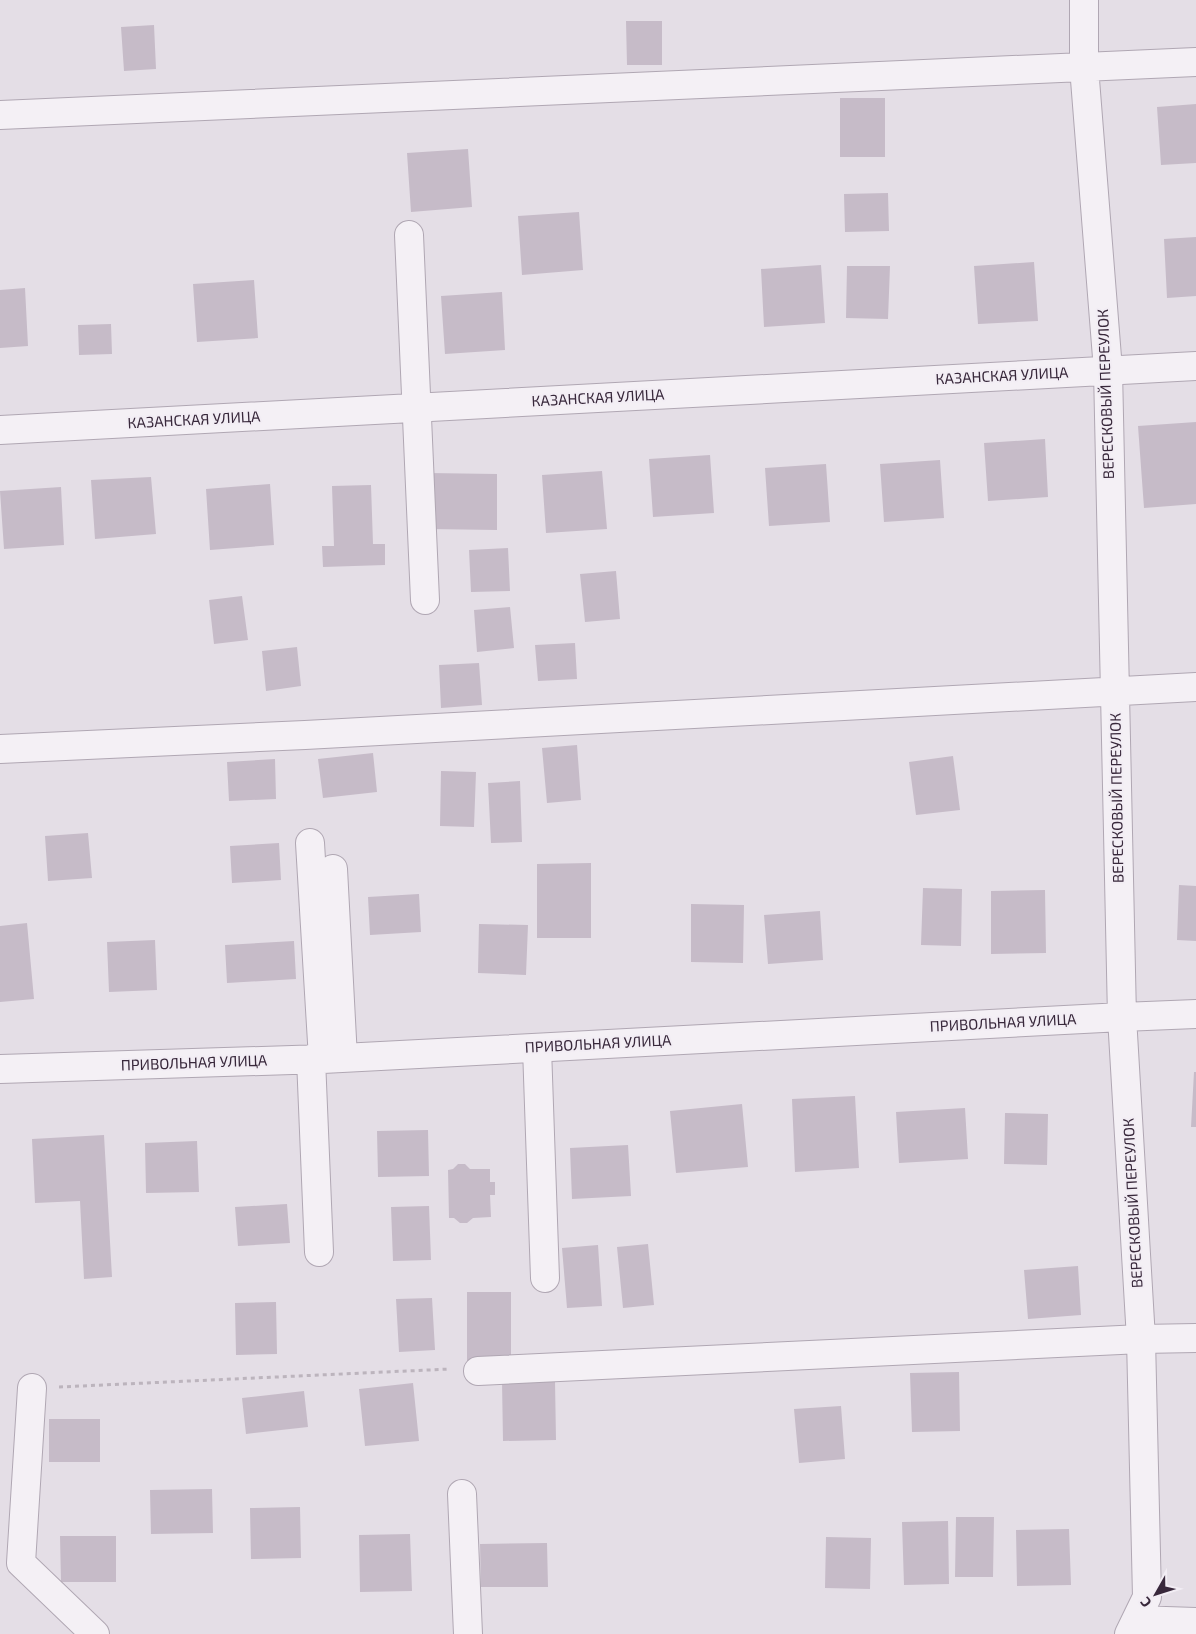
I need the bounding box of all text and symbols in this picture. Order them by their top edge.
street label: ВЕРЕСКОВЫЙ ПЕРЕУЛОК [1093,309,1117,479]
street label: КАЗАНСКАЯ УЛИЦА [935,362,1069,387]
street label: КАЗАНСКАЯ УЛИЦА [531,384,665,409]
street label: КАЗАНСКАЯ УЛИЦА [127,406,261,431]
street label: ВЕРЕСКОВЫЙ ПЕРЕУЛОК [1106,713,1126,883]
street label: ПРИВОЛЬНАЯ УЛИЦА [929,1009,1077,1035]
street label: ПРИВОЛЬНАЯ УЛИЦА [524,1030,672,1056]
street label: ПРИВОЛЬНАЯ УЛИЦА [120,1050,268,1074]
street label: ВЕРЕСКОВЫЙ ПЕРЕУЛОК [1119,1118,1145,1289]
north arrow [1131,1569,1181,1619]
text: С [1136,1594,1155,1611]

